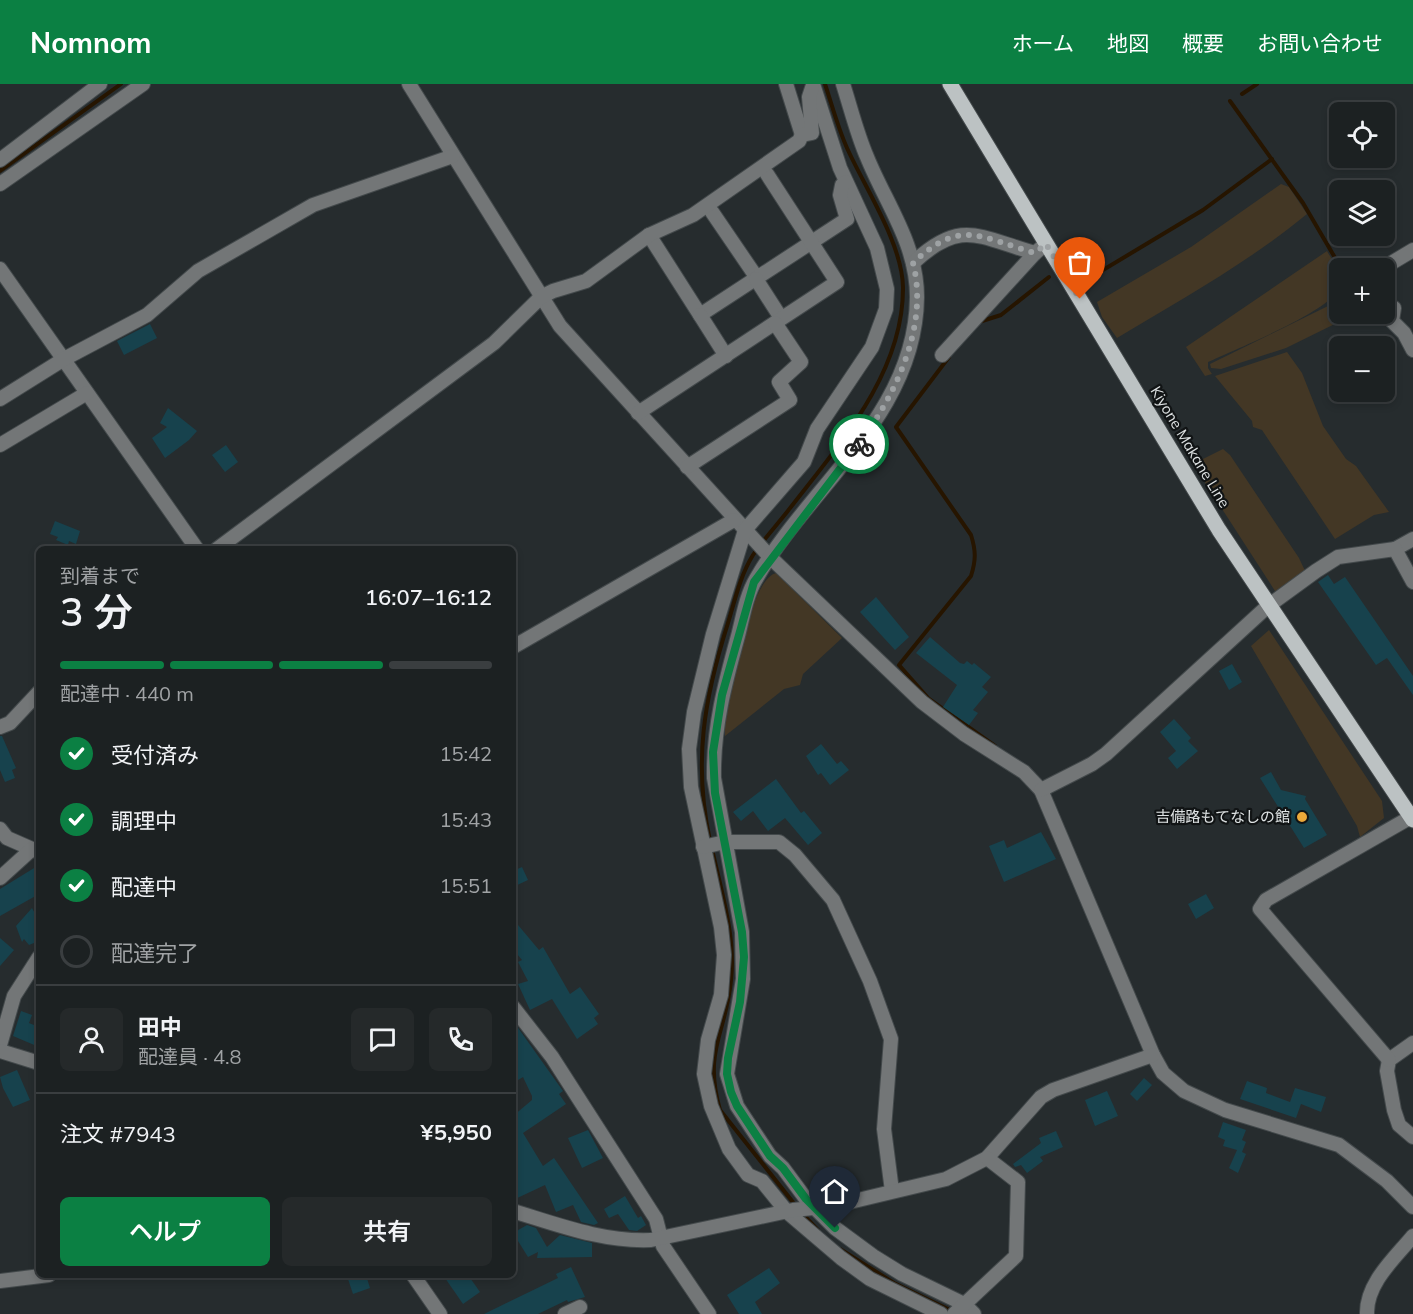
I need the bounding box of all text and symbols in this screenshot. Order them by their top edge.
text: Nomnom [30,25,152,60]
text: ホーム [1012,30,1074,56]
text: 地図 [1107,30,1149,56]
text: 概要 [1182,30,1224,56]
text: お問い合わせ [1257,30,1383,56]
map controls [1329,102,1395,402]
button: locate [1329,102,1395,168]
button: layers [1329,180,1395,246]
pin [1054,237,1105,299]
icon: bag [1063,246,1096,279]
button: + [1329,258,1395,324]
button: − [1329,336,1395,402]
street label: Kiyone Makane Line [1147,383,1234,511]
courier [829,414,889,474]
icon: bike [843,428,876,461]
text: 到着まで [60,563,140,588]
text: 16:07–16:12 [365,583,492,611]
text: 3 分 [60,587,133,636]
text: 配達中 · 440 m [60,681,194,706]
icon: check [60,737,93,770]
text: 受付済み [111,741,199,769]
text: 15:42 [439,741,492,766]
icon: check [60,803,93,836]
text: 調理中 [111,807,177,835]
text: 15:43 [439,807,492,832]
place label: 吉備路もてなしの館 [1156,807,1290,826]
marker: 吉備路もてなしの館 [1295,810,1309,824]
icon: check [60,869,93,902]
text: 配達中 [111,873,177,901]
text: 15:51 [439,873,492,898]
text: 配達完了 [111,939,199,967]
button: person [60,1008,123,1071]
button: chat [351,1008,414,1071]
button: phone [429,1008,492,1071]
text: 田中 [138,1013,182,1041]
text: 配達員 · 4.8 [138,1044,242,1069]
text: ¥5,950 [421,1118,492,1146]
text: 注文 #7943 [60,1120,176,1148]
pin [809,1166,860,1228]
icon: home [818,1175,851,1208]
button: ヘルプ [60,1197,270,1266]
button: 共有 [282,1197,492,1266]

